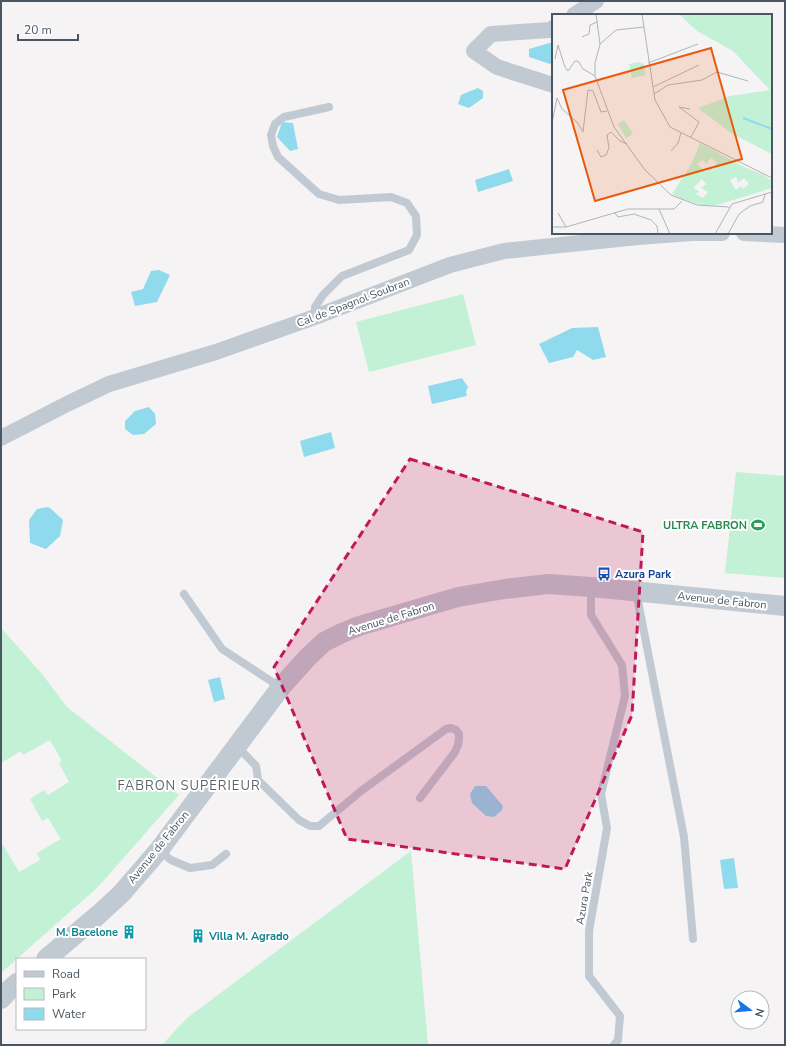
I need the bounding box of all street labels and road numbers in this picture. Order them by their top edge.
street label: Cal de Spagnol Soubran [295,274,412,331]
street label: Avenue de Fabron [677,588,767,613]
street label: Avenue de Fabron [346,598,436,639]
street label: Avenue de Fabron [124,808,192,887]
street label: Azura Park [572,870,597,926]

